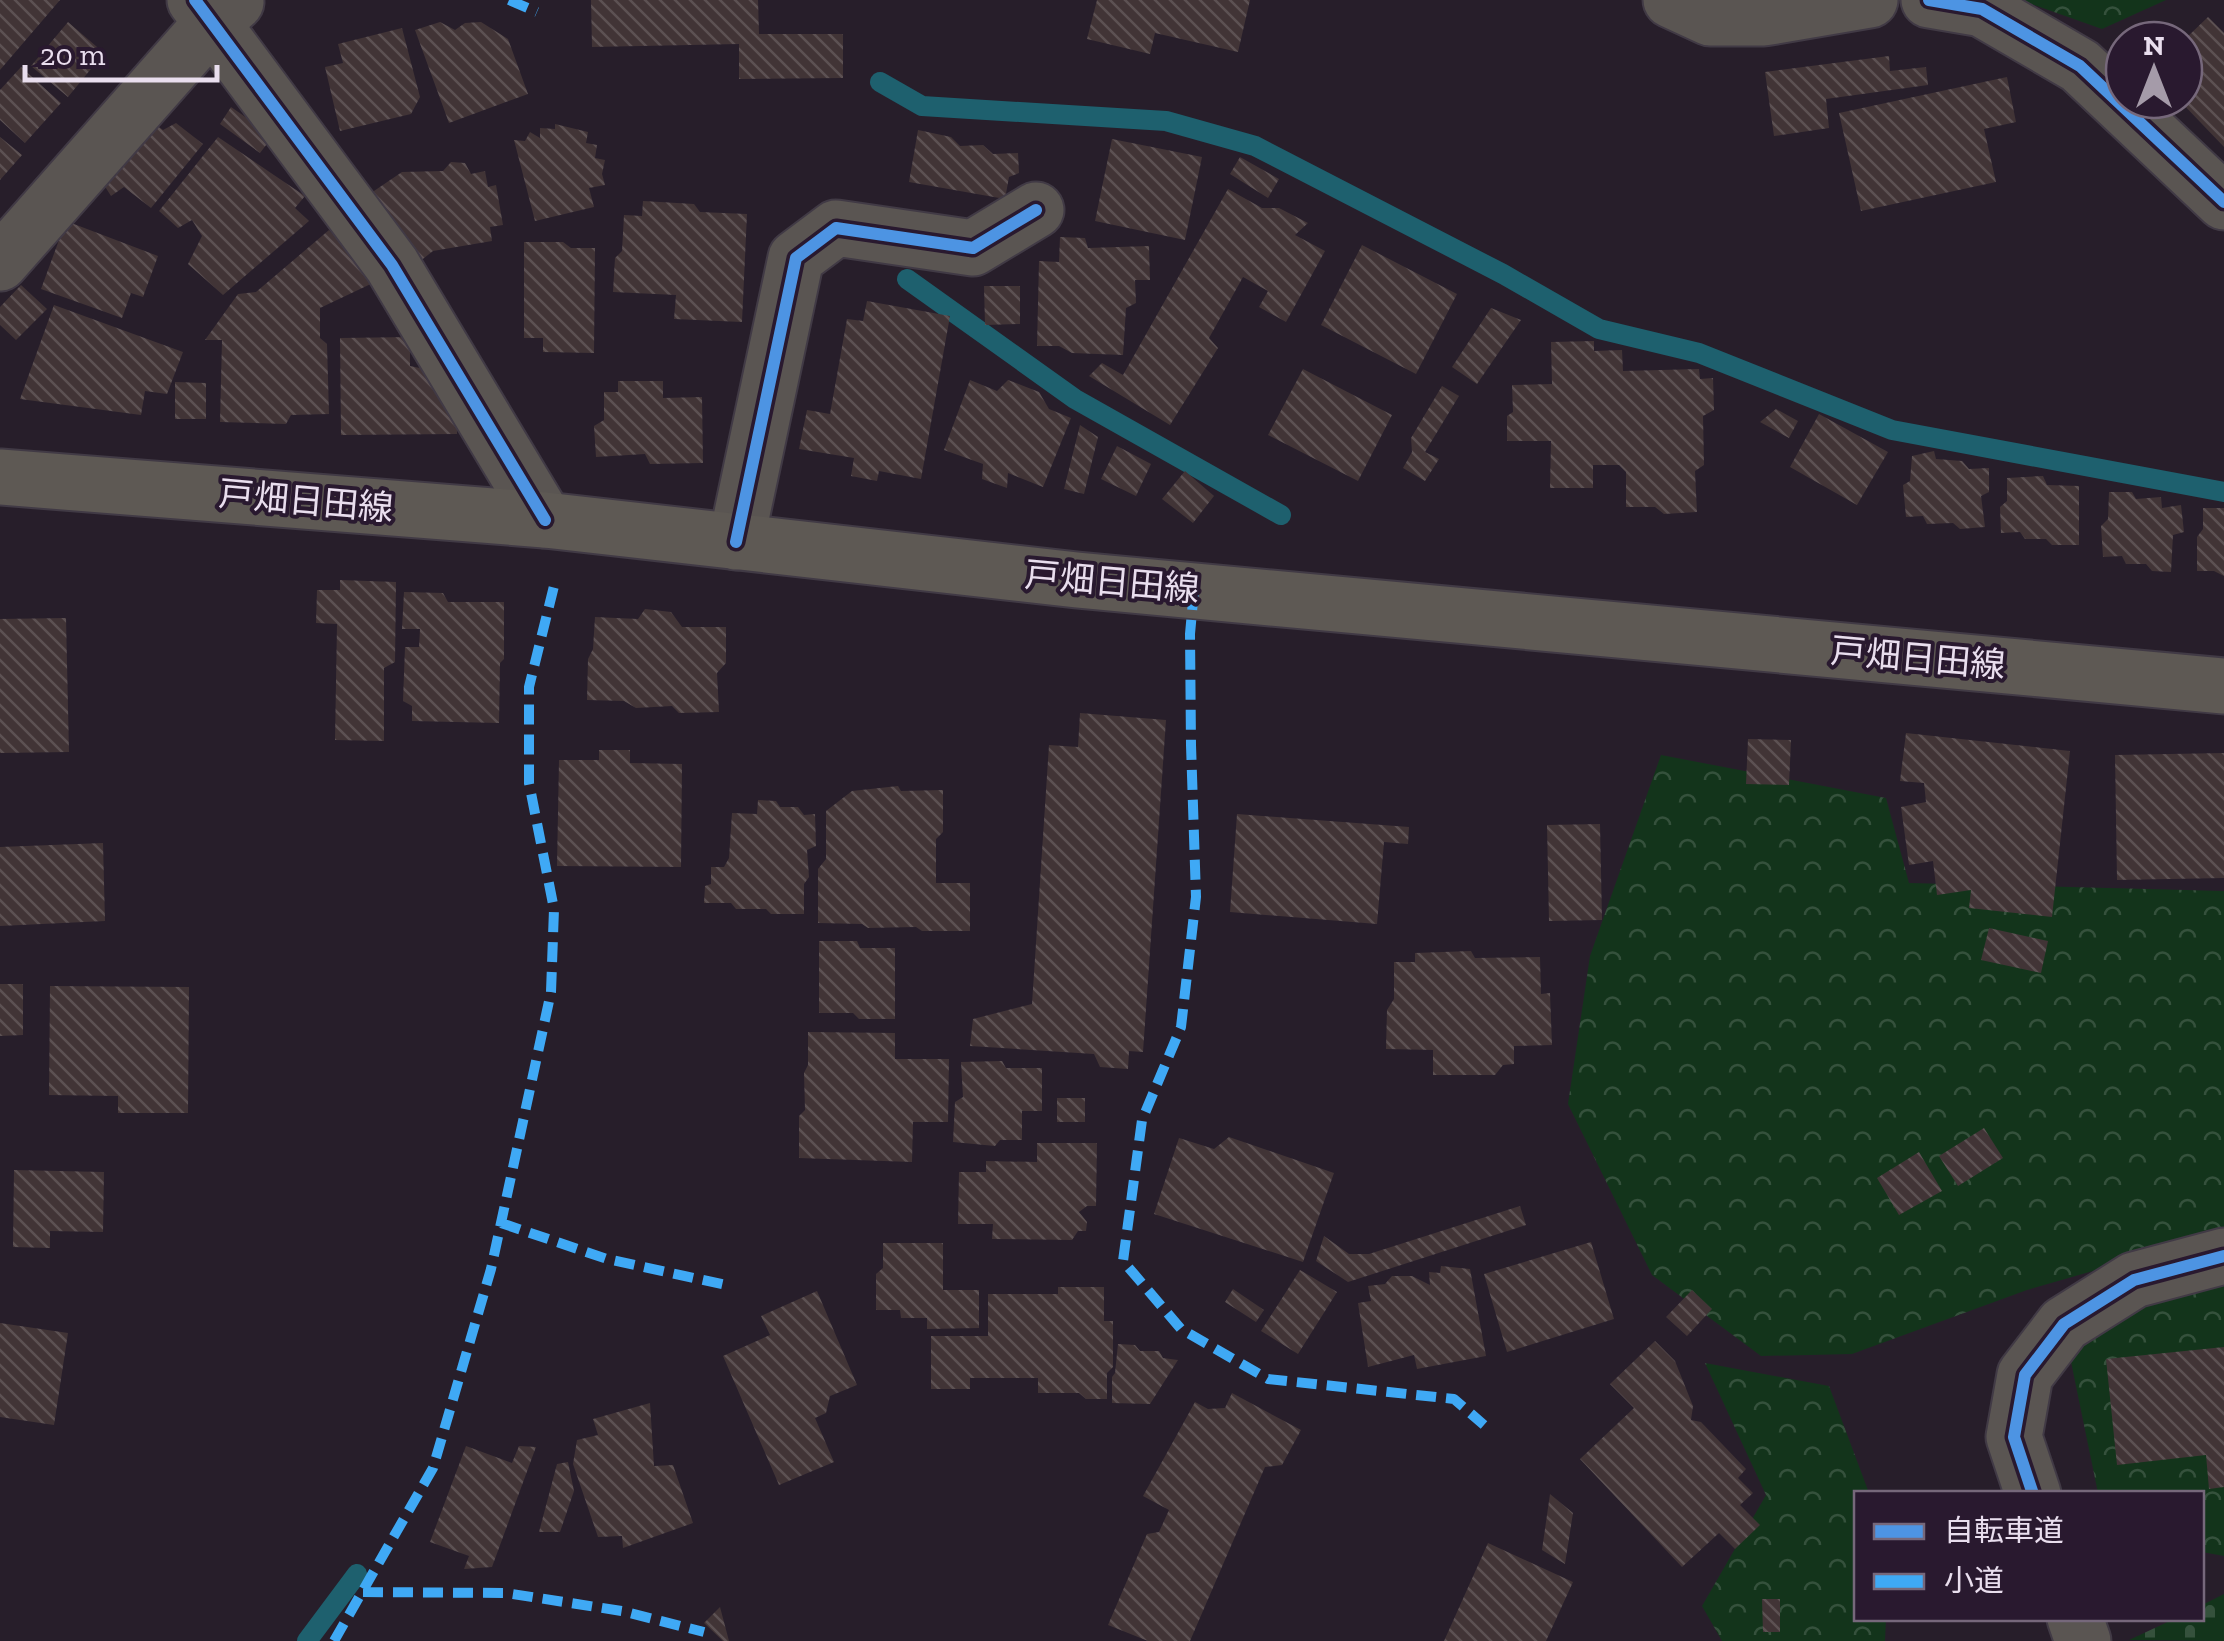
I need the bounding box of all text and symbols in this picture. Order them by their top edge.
scale bar [25,20,218,82]
north arrow [2104,20,2204,120]
text: N [2143,29,2165,62]
text: 20 m [40,37,106,73]
street label: 戸畑日田線 [217,472,395,530]
street label: 戸畑日田線 [1023,553,1201,611]
street label: 戸畑日田線 [1829,629,2007,687]
legend [1854,1491,2204,1621]
text: 自転車道 [1944,1513,2064,1549]
text: 小道 [1944,1563,2004,1599]

